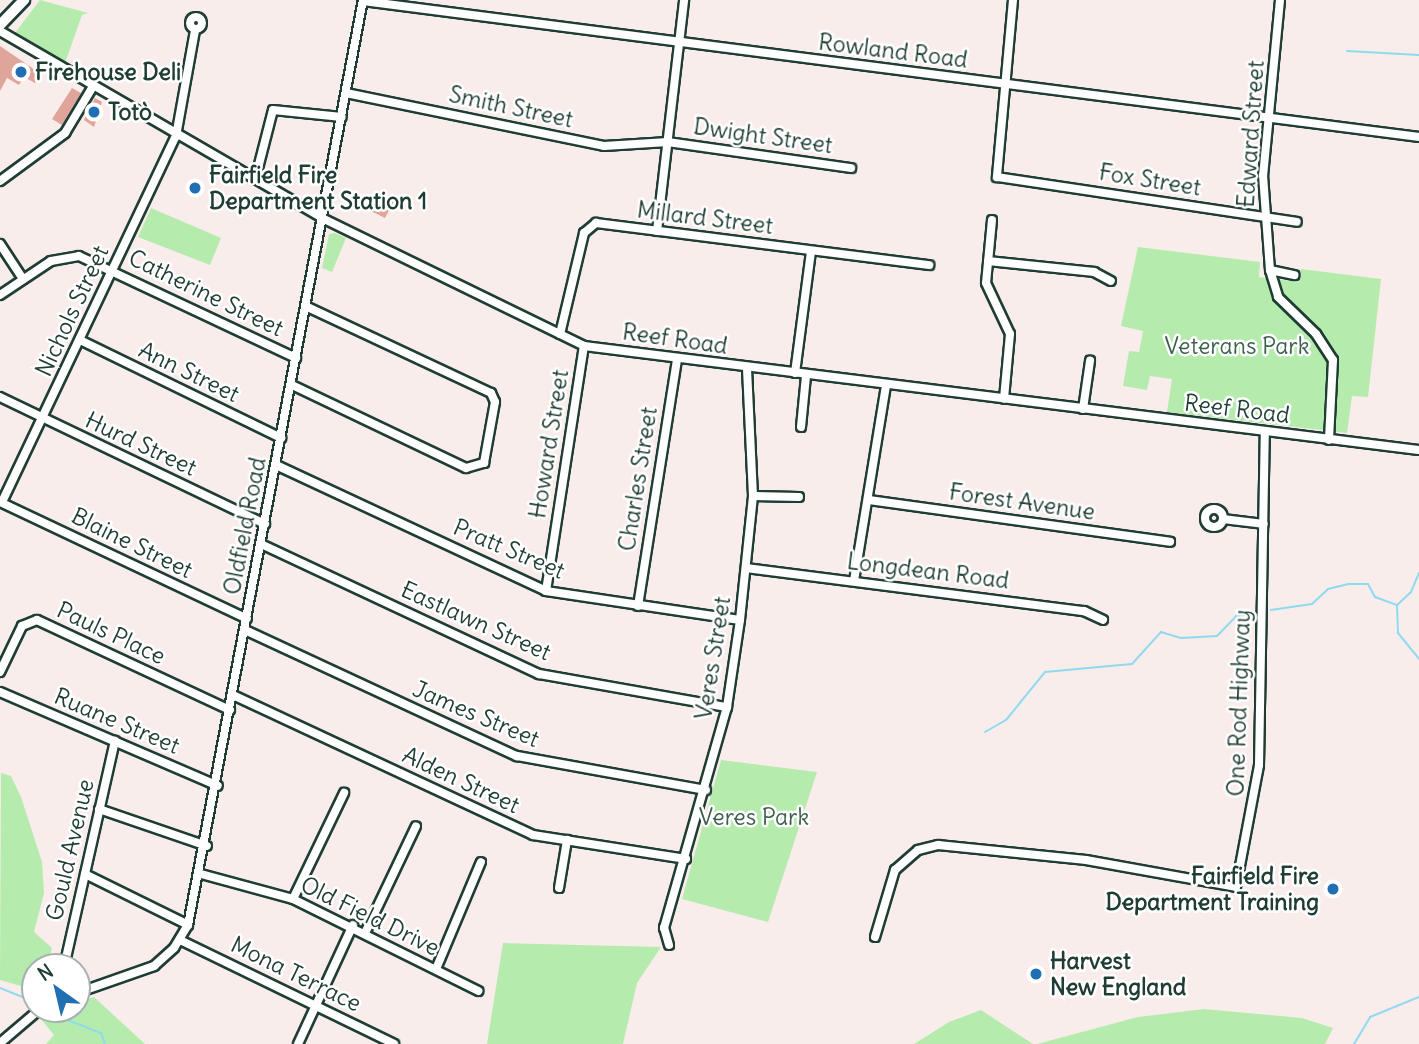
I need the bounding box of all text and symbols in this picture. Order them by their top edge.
street label: Rowland Road [817,28,969,74]
place label: Firehouse Deli [35,58,181,86]
street label: Edward Street [1232,60,1270,208]
marker: Firehouse Deli [13,64,29,80]
street label: Smith Street [447,80,575,134]
place label: Totò [108,98,152,126]
marker: Totò [86,104,102,120]
street label: Dwight Street [692,113,834,159]
street label: Fox Street [1097,158,1203,202]
place label: Fairfield Fire Department Station 1 [209,161,427,215]
marker: Fairfield Fire Department Station 1 [187,180,203,196]
street label: Millard Street [635,196,775,240]
street label: Nichols Street [30,241,114,381]
street label: Catherine Street [124,244,288,342]
street label: Reef Road [621,318,729,360]
park label: Veterans Park [1165,332,1309,360]
street label: Ann Street [134,336,244,408]
street label: Howard Street [524,368,574,520]
street label: Reef Road [1183,389,1291,429]
street label: Charles Street [613,405,663,553]
street label: Hurd Street [81,406,201,482]
street label: Oldfield Road [218,455,272,597]
street label: Forest Avenue [947,478,1097,526]
street label: Blaine Street [67,502,197,584]
street label: Pratt Street [449,513,569,585]
street label: Longdean Road [845,547,1011,595]
street label: Eastlawn Street [397,576,555,666]
street label: Veres Street [690,594,736,722]
street label: Pauls Place [52,596,170,670]
street label: One Rod Highway [1222,609,1256,797]
street label: James Street [409,675,543,753]
street label: Ruane Street [50,682,184,760]
street label: Alden Street [398,741,524,819]
street label: Gould Avenue [40,777,100,923]
park label: Veres Park [699,803,809,831]
place label: Fairfield Fire Department Training [1106,862,1319,916]
street label: Old Field Drive [296,870,444,962]
marker: Fairfield Fire Department Training [1325,881,1341,897]
street label: Mona Terrace [226,931,366,1017]
place label: Harvest New England [1050,947,1186,1001]
north arrow [21,953,91,1023]
text: N [33,959,58,986]
marker: Harvest New England [1028,966,1044,982]

